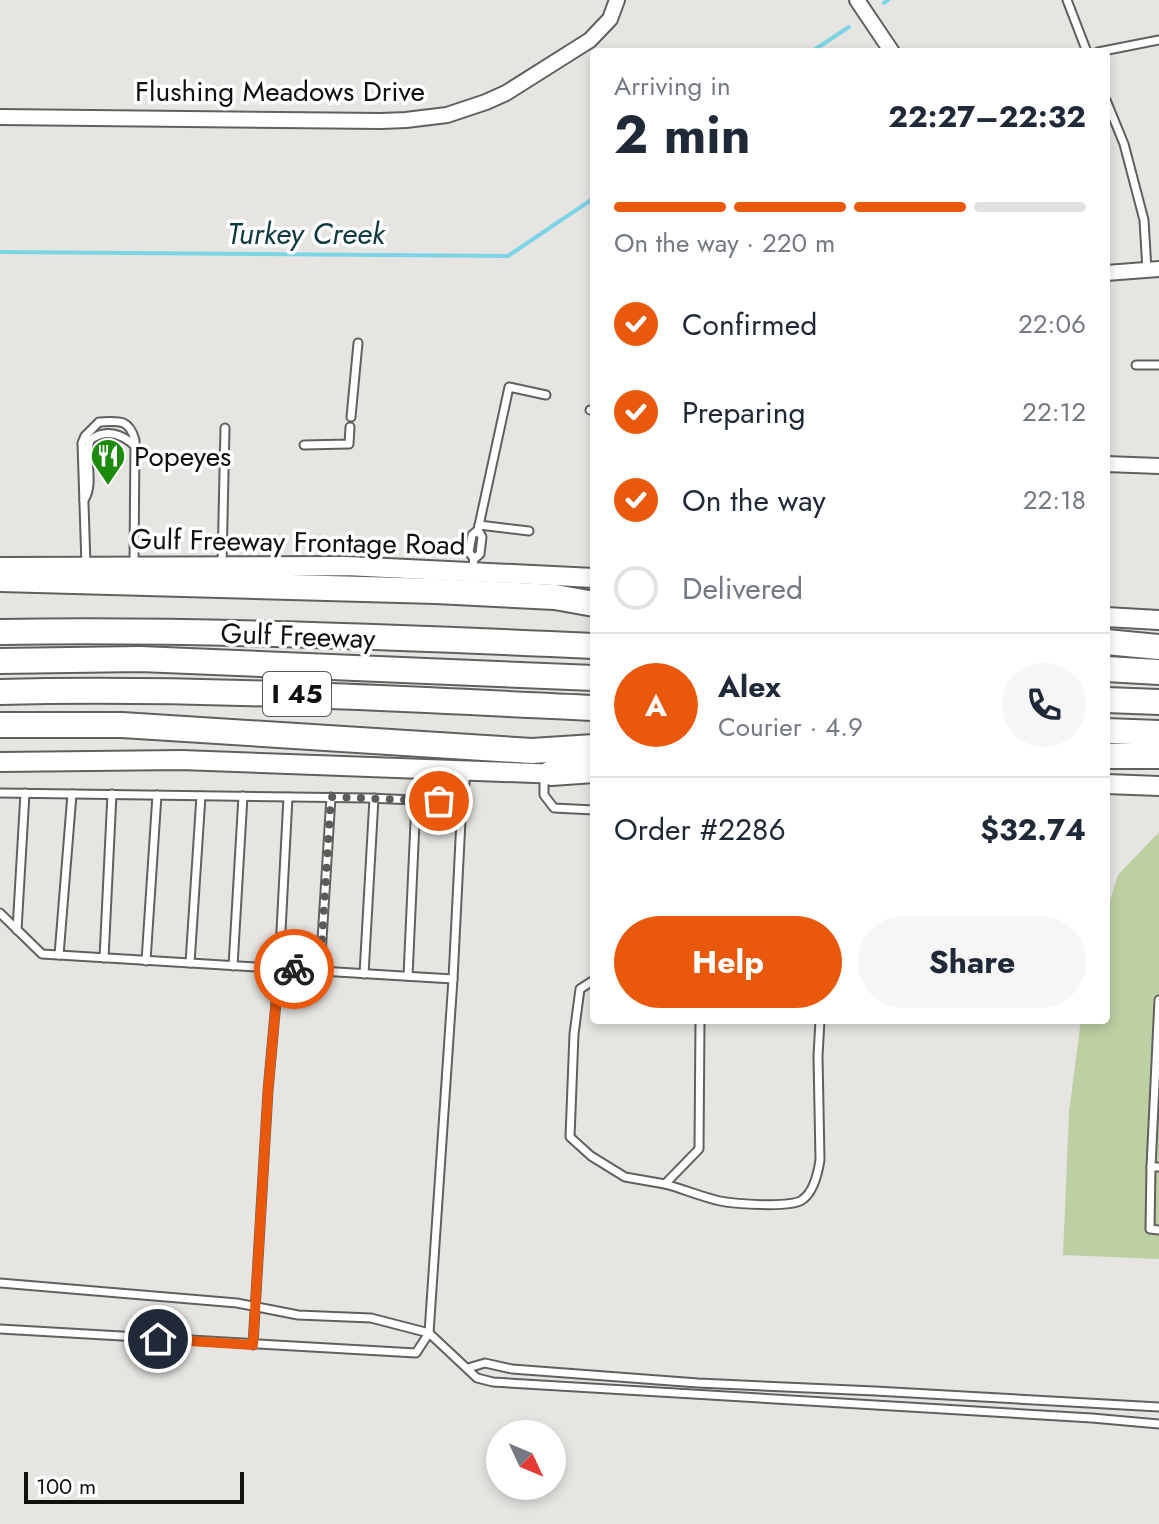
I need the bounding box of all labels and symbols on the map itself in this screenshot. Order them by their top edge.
street label: Flushing Meadows Drive [135,71,425,112]
water label: Turkey Creek [227,212,386,255]
place label: Popeyes [134,436,231,477]
restaurant icon: Popeyes [89,437,127,487]
street label: Gulf Freeway Frontage Road [130,519,466,565]
street label: Gulf Freeway [220,613,377,659]
road number: I 45 [263,672,331,716]
pin [405,767,473,835]
courier [254,929,334,1009]
pin [124,1305,192,1373]
north arrow [486,1420,566,1500]
scale bar [24,1468,244,1504]

